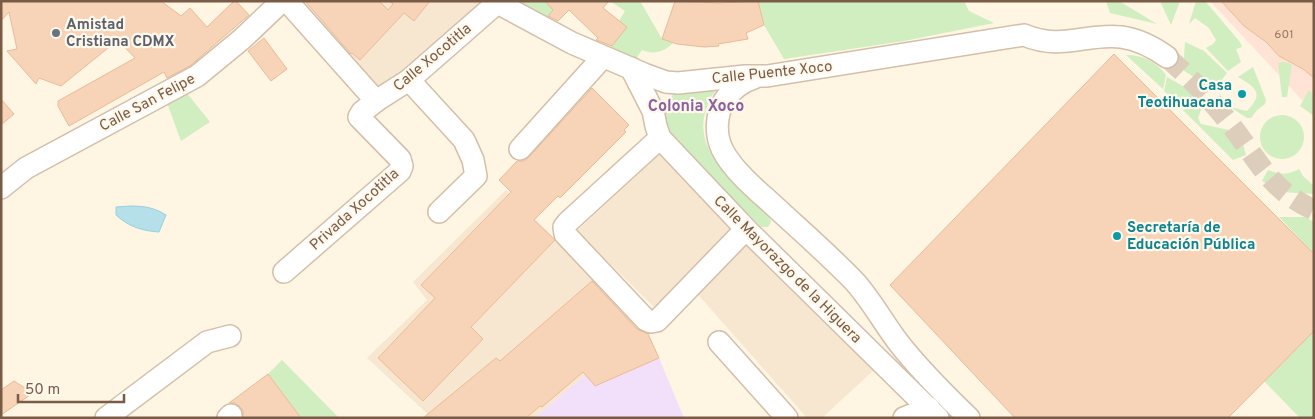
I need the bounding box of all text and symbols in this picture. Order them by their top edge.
place label: Amistad Cristiana CDMX [66,16,175,52]
street label: Calle Xocotitla [390,20,476,96]
marker: Amistad Cristiana CDMX [50,27,62,39]
house number: 601 [1274,27,1294,43]
street label: Calle Puente Xoco [711,58,834,89]
street label: Calle San Felipe [96,70,199,137]
place label: Casa Teotihuacana [1138,77,1232,113]
marker: Casa Teotihuacana [1236,88,1248,100]
district label: Colonia Xoco [648,97,744,117]
street label: Privada Xocotitla [306,165,404,255]
street label: Calle Mayorazgo de la Higuera [709,192,865,348]
place label: Secretaría de Educación Pública [1127,219,1255,255]
marker: Secretaría de Educación Pública [1111,230,1123,242]
scale bar [18,372,124,404]
text: 50 m [25,381,60,400]

